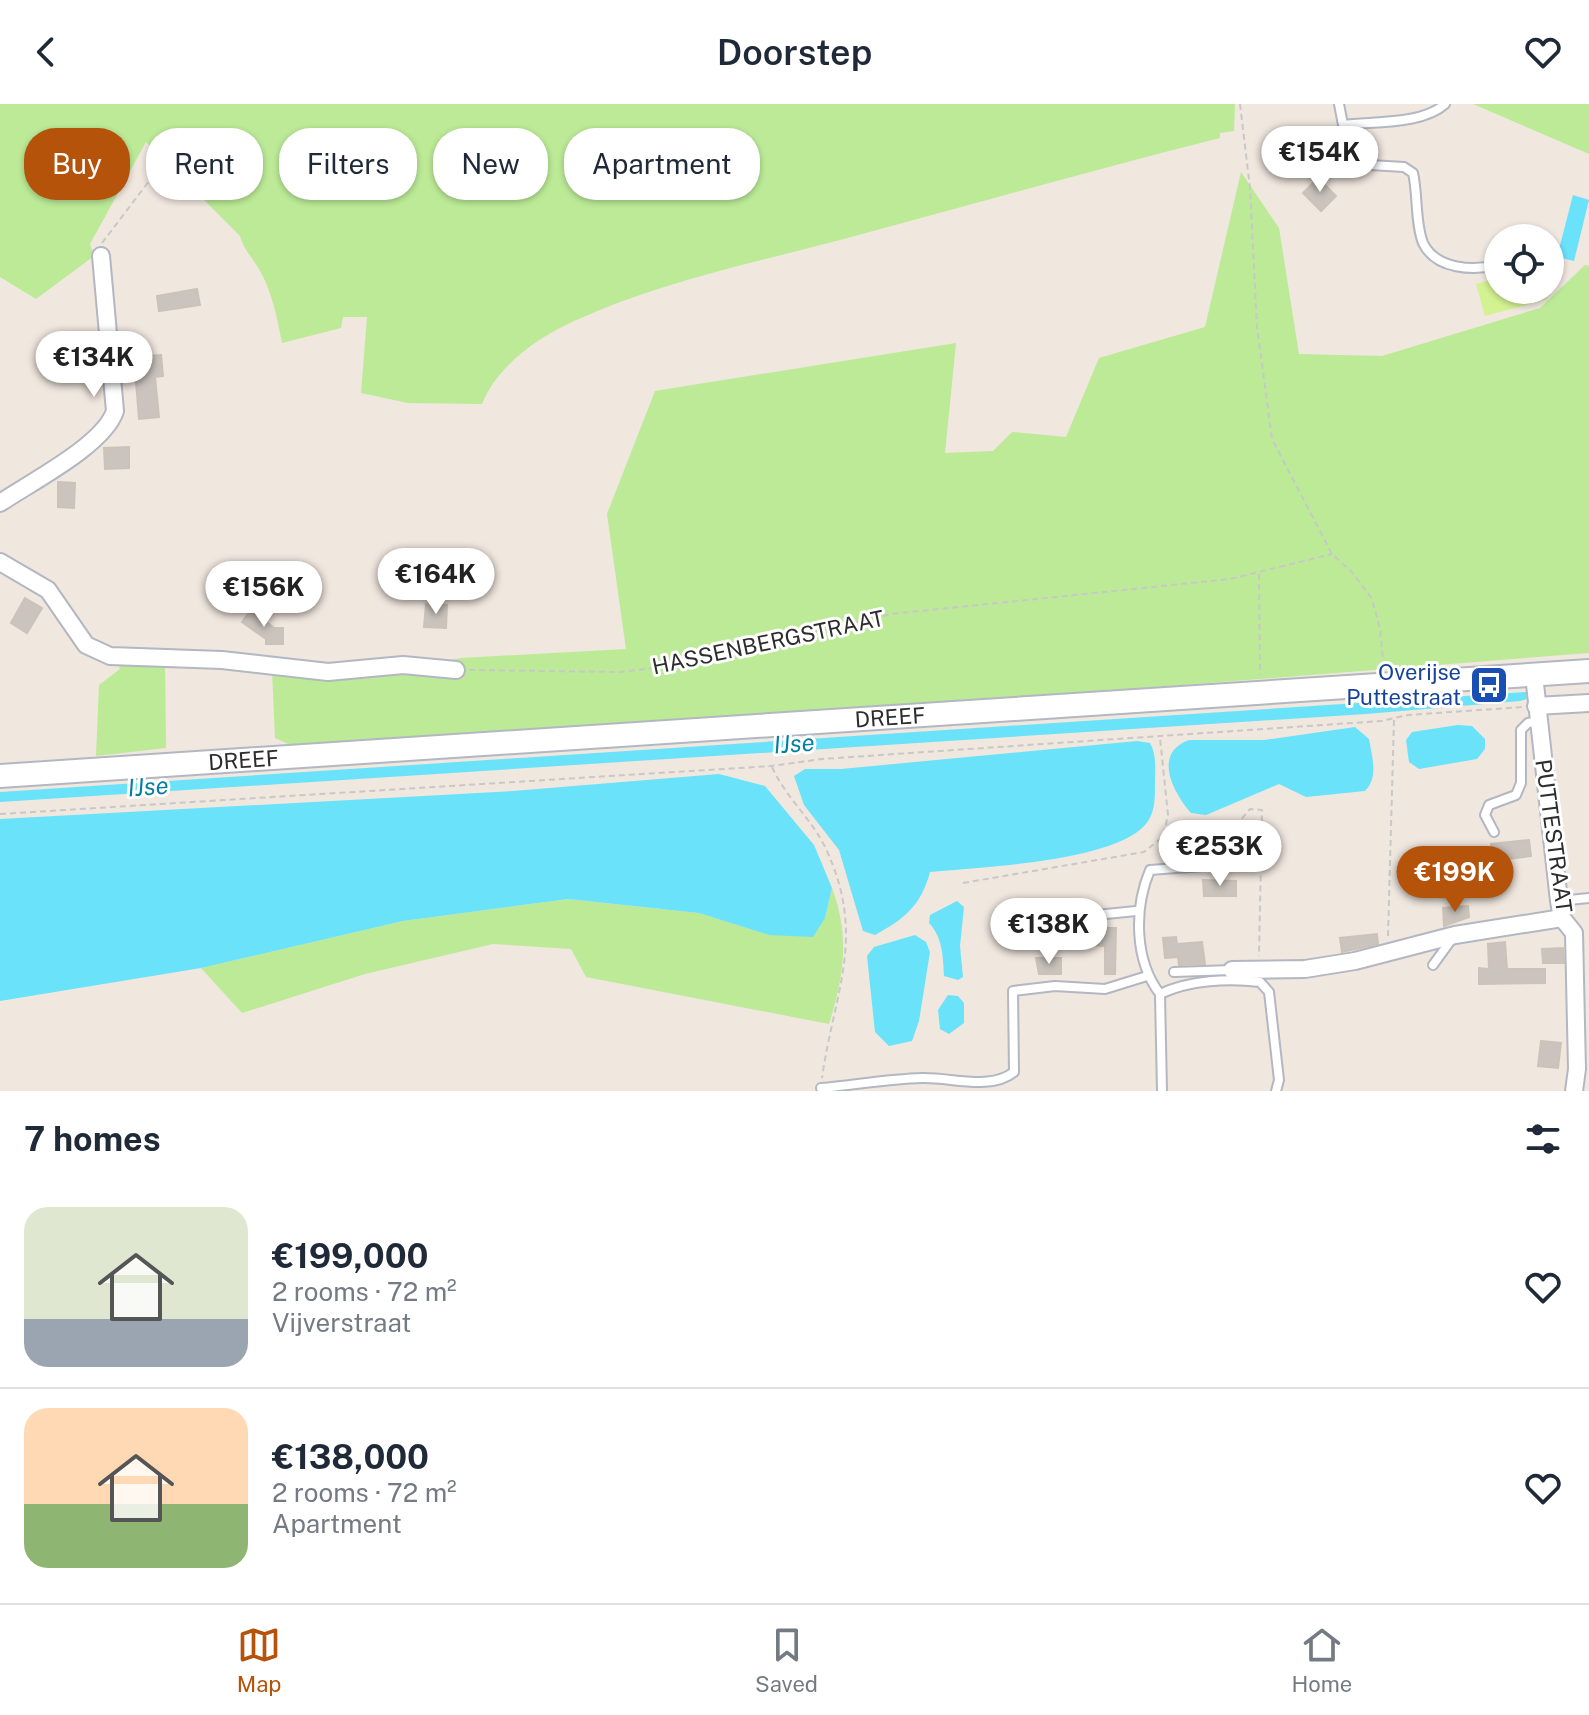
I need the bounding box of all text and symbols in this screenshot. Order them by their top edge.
icon: back [24,30,68,74]
icon: heart [1521,30,1565,74]
text: Doorstep [717,31,872,73]
pin: €154K [1264,126,1376,194]
chip: Buy [24,128,130,200]
chip: Rent [146,128,263,200]
chip: Filters [279,128,417,200]
chip: New [433,128,548,200]
chip: Apartment [564,128,760,200]
text: €154K [1279,136,1361,167]
map controls [1484,224,1564,304]
button: locate [1484,224,1564,304]
pin: €134K [38,331,150,399]
text: €134K [54,341,134,372]
pin: €164K [380,548,492,616]
text: €164K [396,558,476,589]
pin: €156K [208,561,320,629]
text: €156K [223,571,305,602]
street label: HASSENBERGSTRAAT [650,605,886,679]
place label: Overijse Puttestraat [1346,659,1461,710]
bus stop icon: Overijse Puttestraat [1468,664,1510,706]
street label: DREEF [854,702,926,732]
water label: IJse [773,728,815,758]
street label: DREEF [207,745,280,775]
street label: PUTTESTRAAT [1530,758,1578,914]
water label: IJse [127,771,169,801]
pin: €253K [1164,820,1276,888]
text: €253K [1177,830,1263,861]
pin: €199K [1399,846,1511,914]
text: €199K [1415,856,1495,887]
pin: €138K [993,898,1105,966]
text: €138K [1008,908,1090,939]
icon: filters [1521,1117,1565,1161]
text: 7 homes [24,1119,161,1159]
text: €199,000 [272,1236,428,1276]
icon: home [88,1239,184,1335]
icon: heart [1521,1265,1565,1309]
text: 2 rooms · 72 m² [272,1276,457,1307]
text: Vijverstraat [272,1307,411,1338]
text: €138,000 [272,1437,429,1477]
icon: home [88,1440,184,1536]
icon: heart [1521,1466,1565,1510]
text: 2 rooms · 72 m² [272,1477,457,1508]
text: Apartment [272,1508,402,1539]
tab: Map [237,1623,281,1697]
tab: Saved [755,1623,818,1697]
tab: Home [1292,1623,1352,1697]

